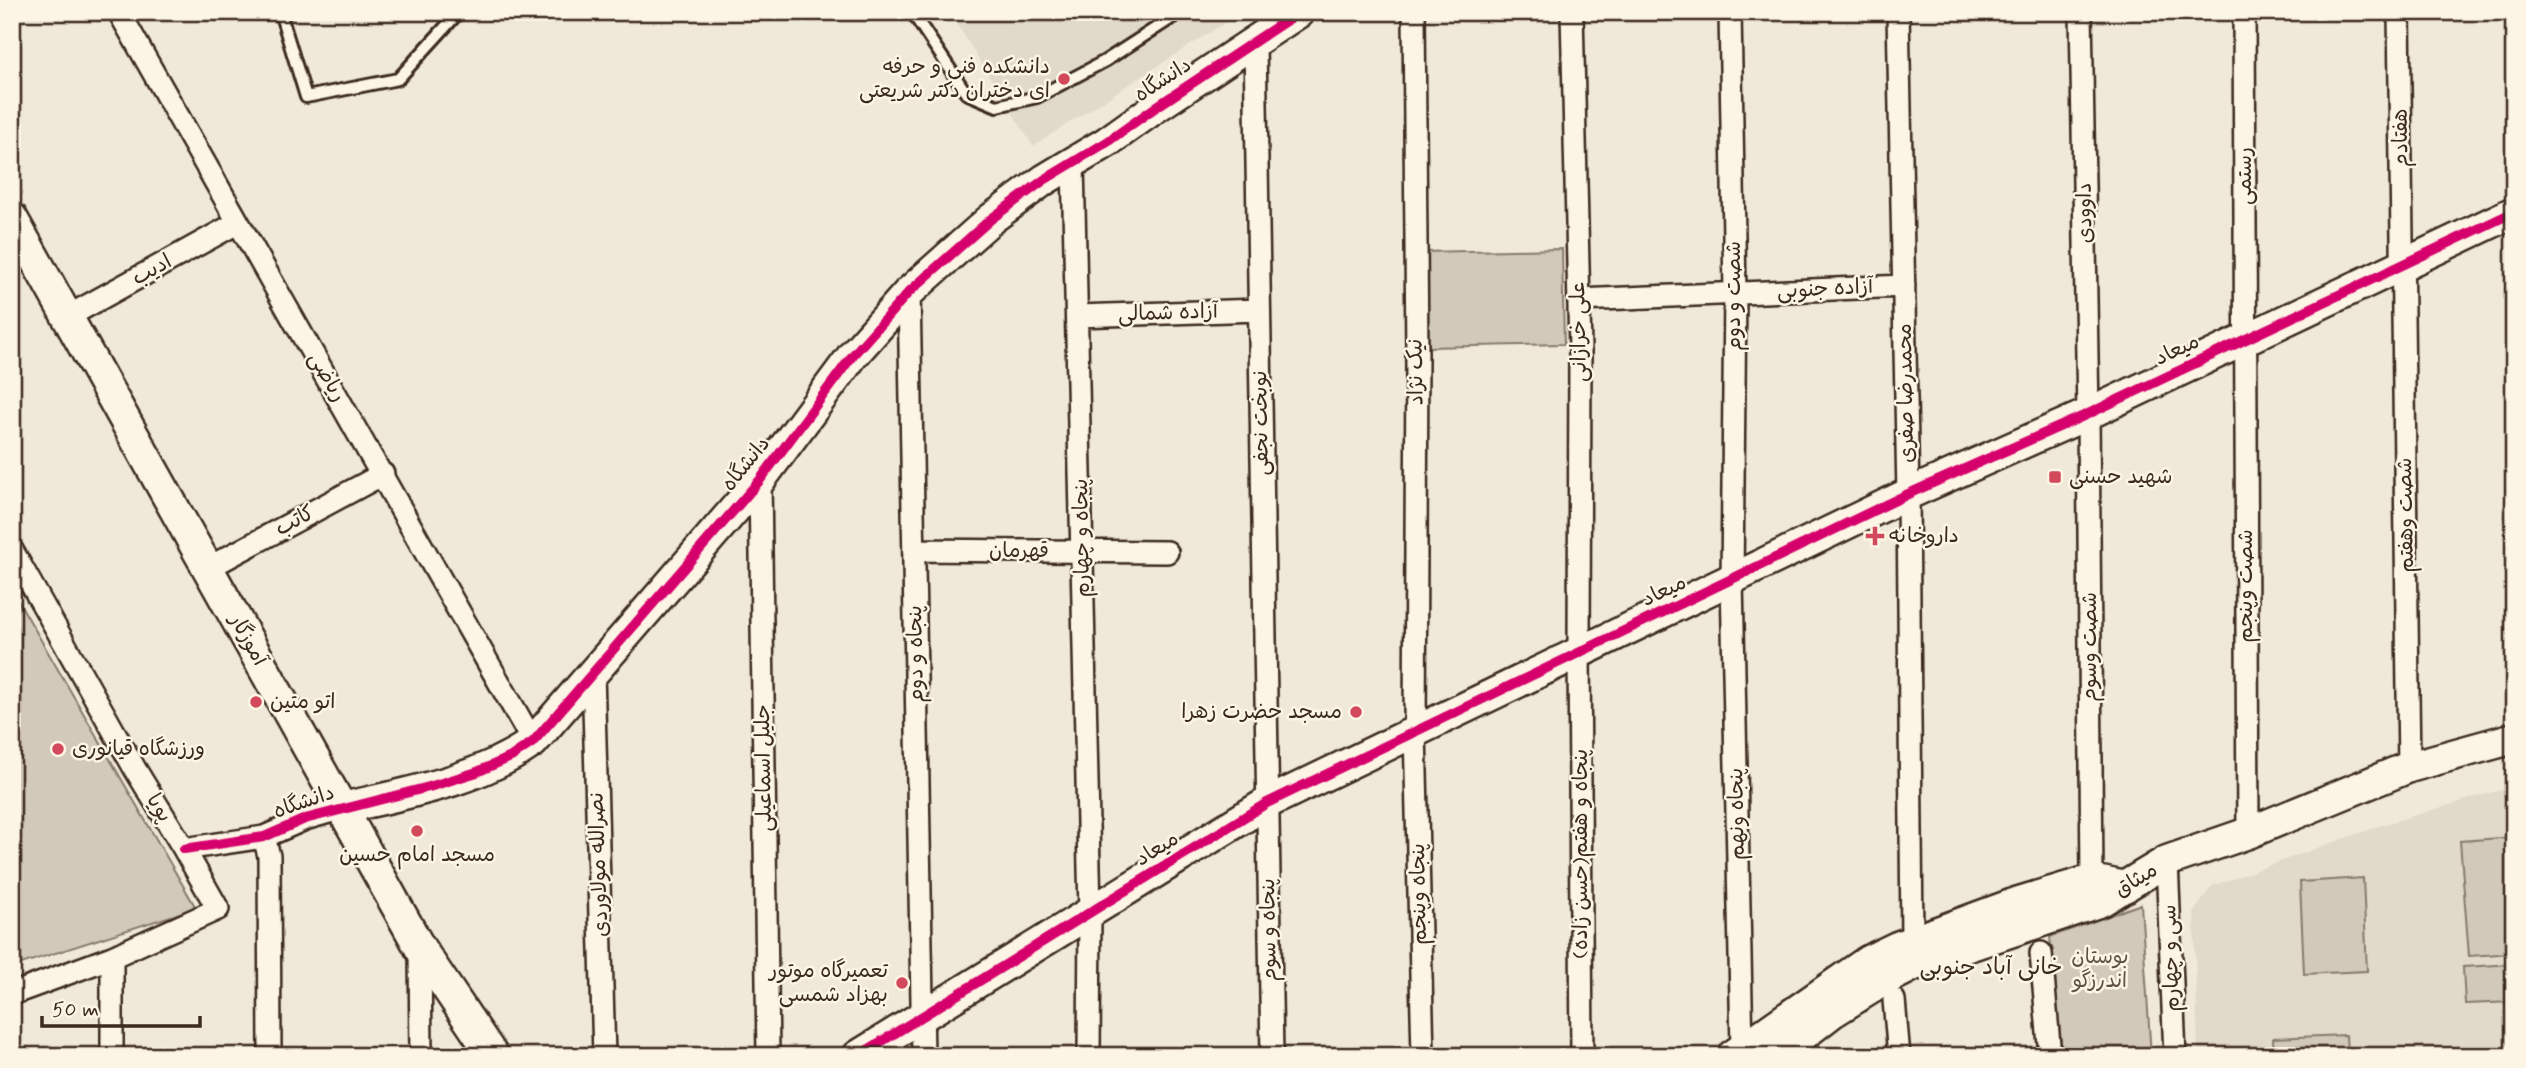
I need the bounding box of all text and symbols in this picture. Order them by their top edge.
street label: دانشگاه [1129,51,1197,109]
place label: دانشکده فنی و حرفه ای دختران دکتر شریعتی [859,53,1050,105]
marker: دانشکده فنی و حرفه ای دختران دکتر شریعتی [1056,71,1072,87]
street label: هفتادم [2386,108,2417,168]
street label: رستمی [2231,147,2259,205]
street label: داوودی [2070,182,2100,244]
street label: شصت و دوم [1720,241,1749,351]
street label: ادیب [127,248,177,292]
street label: آزاده جنوبی [1776,272,1875,305]
street label: علی خرازانی [1564,282,1594,382]
street label: آزاده شمالی [1117,297,1219,329]
street label: محمدرضا صفری [1891,323,1921,463]
street label: میعاد [2150,328,2204,372]
street label: نیک نژاد [1401,338,1431,406]
street label: ریاضی [301,347,353,407]
street label: نوبخت نجفی [1246,370,1276,476]
street label: دانشگاه [715,431,777,497]
street label: شصت وهفتم [2391,457,2422,573]
place label: شهید حسنی [2069,463,2173,491]
marker: شهید حسنی [2047,469,2063,485]
street label: پنجاه و چهارم [1067,478,1098,598]
street label: کاتب [270,499,320,543]
place label: داروخانه [1889,522,1959,550]
marker: داروخانه [1867,528,1883,544]
street label: شصت وپنجم [2232,529,2261,643]
street label: قهرمان [989,537,1049,565]
street label: میعاد [1637,569,1691,613]
street label: شصت وسوم [2076,592,2105,702]
street label: پنجاه و دوم [901,605,932,703]
street label: آموزگار [221,607,274,672]
place label: اتو متین [270,688,336,716]
marker: اتو متین [248,694,264,710]
place label: مسجد حضرت زهرا [1181,698,1342,726]
street label: جلیل اسماعیلی [749,704,779,832]
marker: مسجد حضرت زهرا [1348,704,1364,720]
place label: ورزشگاه قیانوری [72,735,205,763]
marker: ورزشگاه قیانوری [50,741,66,757]
street label: (حسن زاده)پنجاه و هفتم [1567,749,1596,959]
street label: پنجاه ونهم [1722,768,1753,860]
street label: دانشگاه [270,779,338,825]
street label: پویا [140,788,178,828]
street label: نصرالله مولاوردی [582,791,616,937]
marker: مسجد امام حسین [409,823,425,839]
street label: میعاد [1130,825,1184,873]
place label: مسجد امام حسین [339,841,495,870]
street label: پنجاه وپنجم [1404,843,1435,945]
street label: میثاق [2109,856,2163,904]
street label: پنجاه و سوم [1254,878,1285,982]
street label: سی و چهارم [2155,904,2188,1012]
park label: بوستان اندرزگو [2071,943,2129,995]
district label: خانی آباد جنوبی [1919,953,2063,983]
place label: تعمیرگاه موتور بهزاد شمسی [767,957,889,1009]
marker: تعمیرگاه موتور بهزاد شمسی [894,975,910,991]
scale bar [42,984,200,1028]
text: 50 m [52,996,99,1024]

